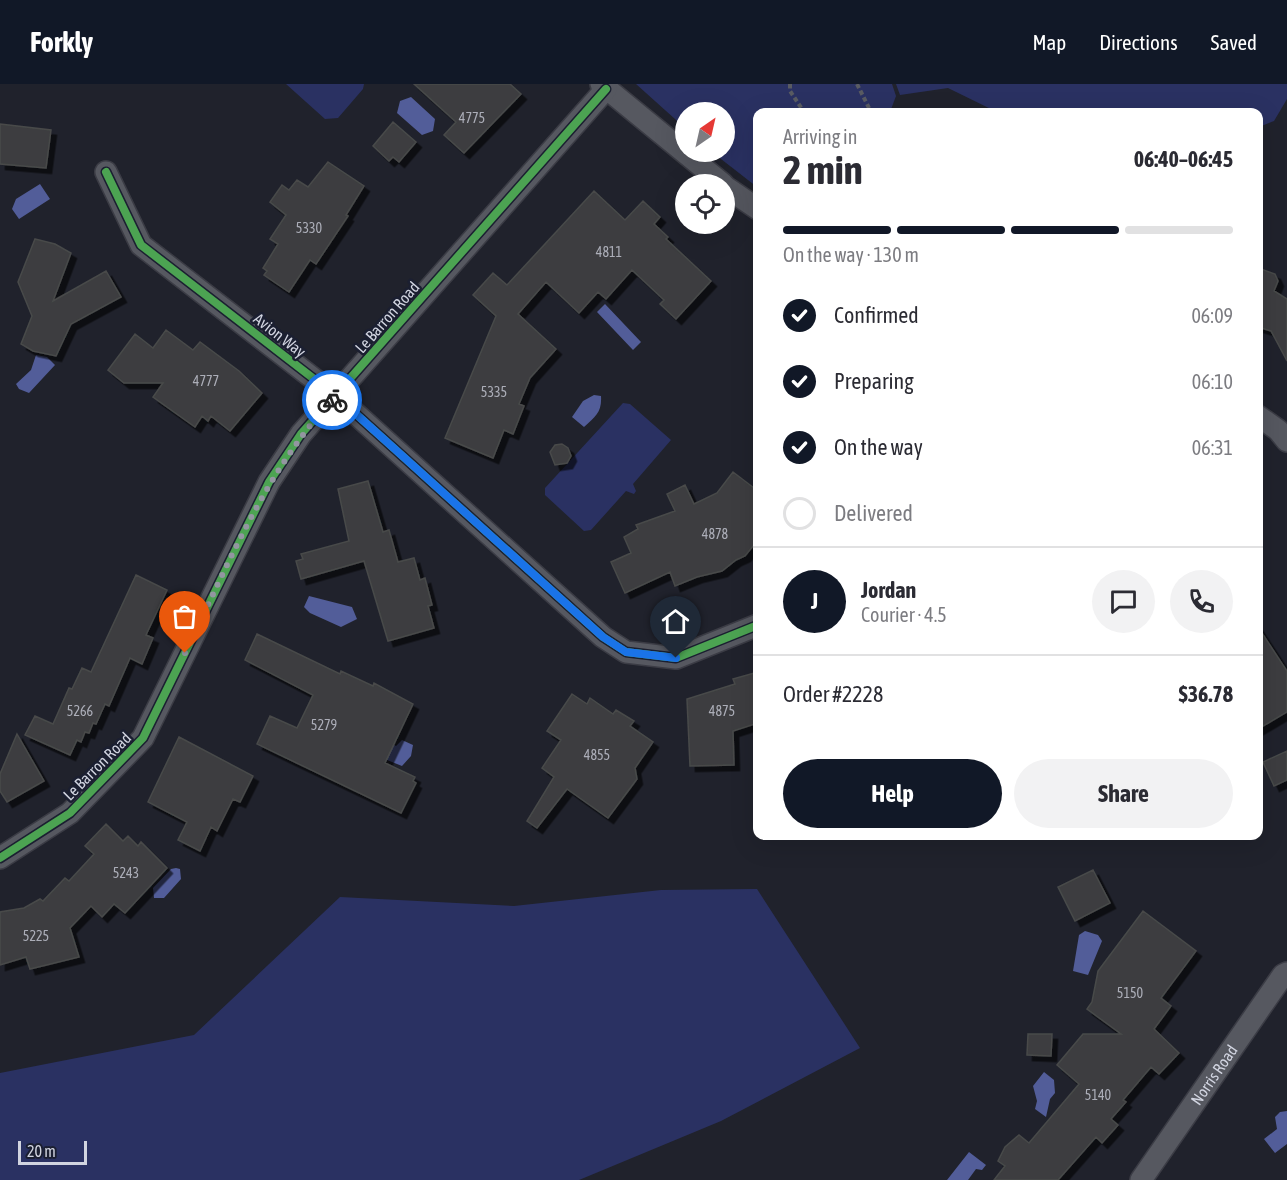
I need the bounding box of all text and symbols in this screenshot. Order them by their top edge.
text: Forkly [30,26,93,58]
text: Map [1032,30,1066,54]
text: Directions [1099,30,1178,54]
text: Saved [1211,30,1257,54]
north arrow [675,102,735,162]
map controls [675,102,735,234]
house number: 4775 [459,110,485,126]
text: Arriving in [783,125,857,148]
text: 06:40–06:45 [1134,146,1233,172]
text: 2 min [783,148,863,192]
button: locate [675,174,735,234]
house number: 5330 [296,220,323,236]
text: On the way · 130 m [783,243,919,266]
house number: 4811 [596,244,622,260]
street label: Le Barron Road [351,278,423,356]
icon: check [783,299,816,332]
text: Confirmed [834,302,919,328]
text: 06:09 [1191,304,1233,327]
street label: Avion Way [250,309,310,362]
icon: check [783,365,816,398]
text: Preparing [834,368,914,394]
courier [302,370,362,430]
text: 06:10 [1192,370,1233,393]
house number: 4777 [193,373,219,389]
icon: bike [316,384,349,417]
house number: 5335 [481,384,507,400]
icon: check [783,431,816,464]
text: On the way [834,434,923,460]
text: 06:31 [1192,436,1233,459]
text: Delivered [834,500,913,526]
house number: 4878 [702,526,729,542]
button: chat [1092,570,1155,633]
button: phone [1170,570,1233,633]
text: Jordan [861,577,916,603]
text: J [811,588,818,614]
pin [159,591,210,653]
pin [650,596,701,658]
icon: bag [168,600,201,633]
text: Courier · 4.5 [861,603,947,626]
icon: home [659,605,692,638]
text: Order #2228 [783,681,883,707]
text: $36.78 [1178,681,1233,707]
house number: 5266 [67,703,94,719]
house number: 4875 [709,703,735,719]
house number: 5279 [311,717,337,733]
street label: Le Barron Road [59,728,135,804]
house number: 4855 [584,747,610,763]
button: Help [783,759,1002,828]
button: Share [1014,759,1233,828]
house number: 5243 [113,865,139,881]
house number: 5225 [23,928,49,944]
house number: 5150 [1117,985,1144,1001]
street label: Norris Road [1187,1041,1241,1108]
house number: 5140 [1085,1087,1112,1103]
scale bar [18,1138,87,1166]
text: 20 m [27,1142,56,1160]

